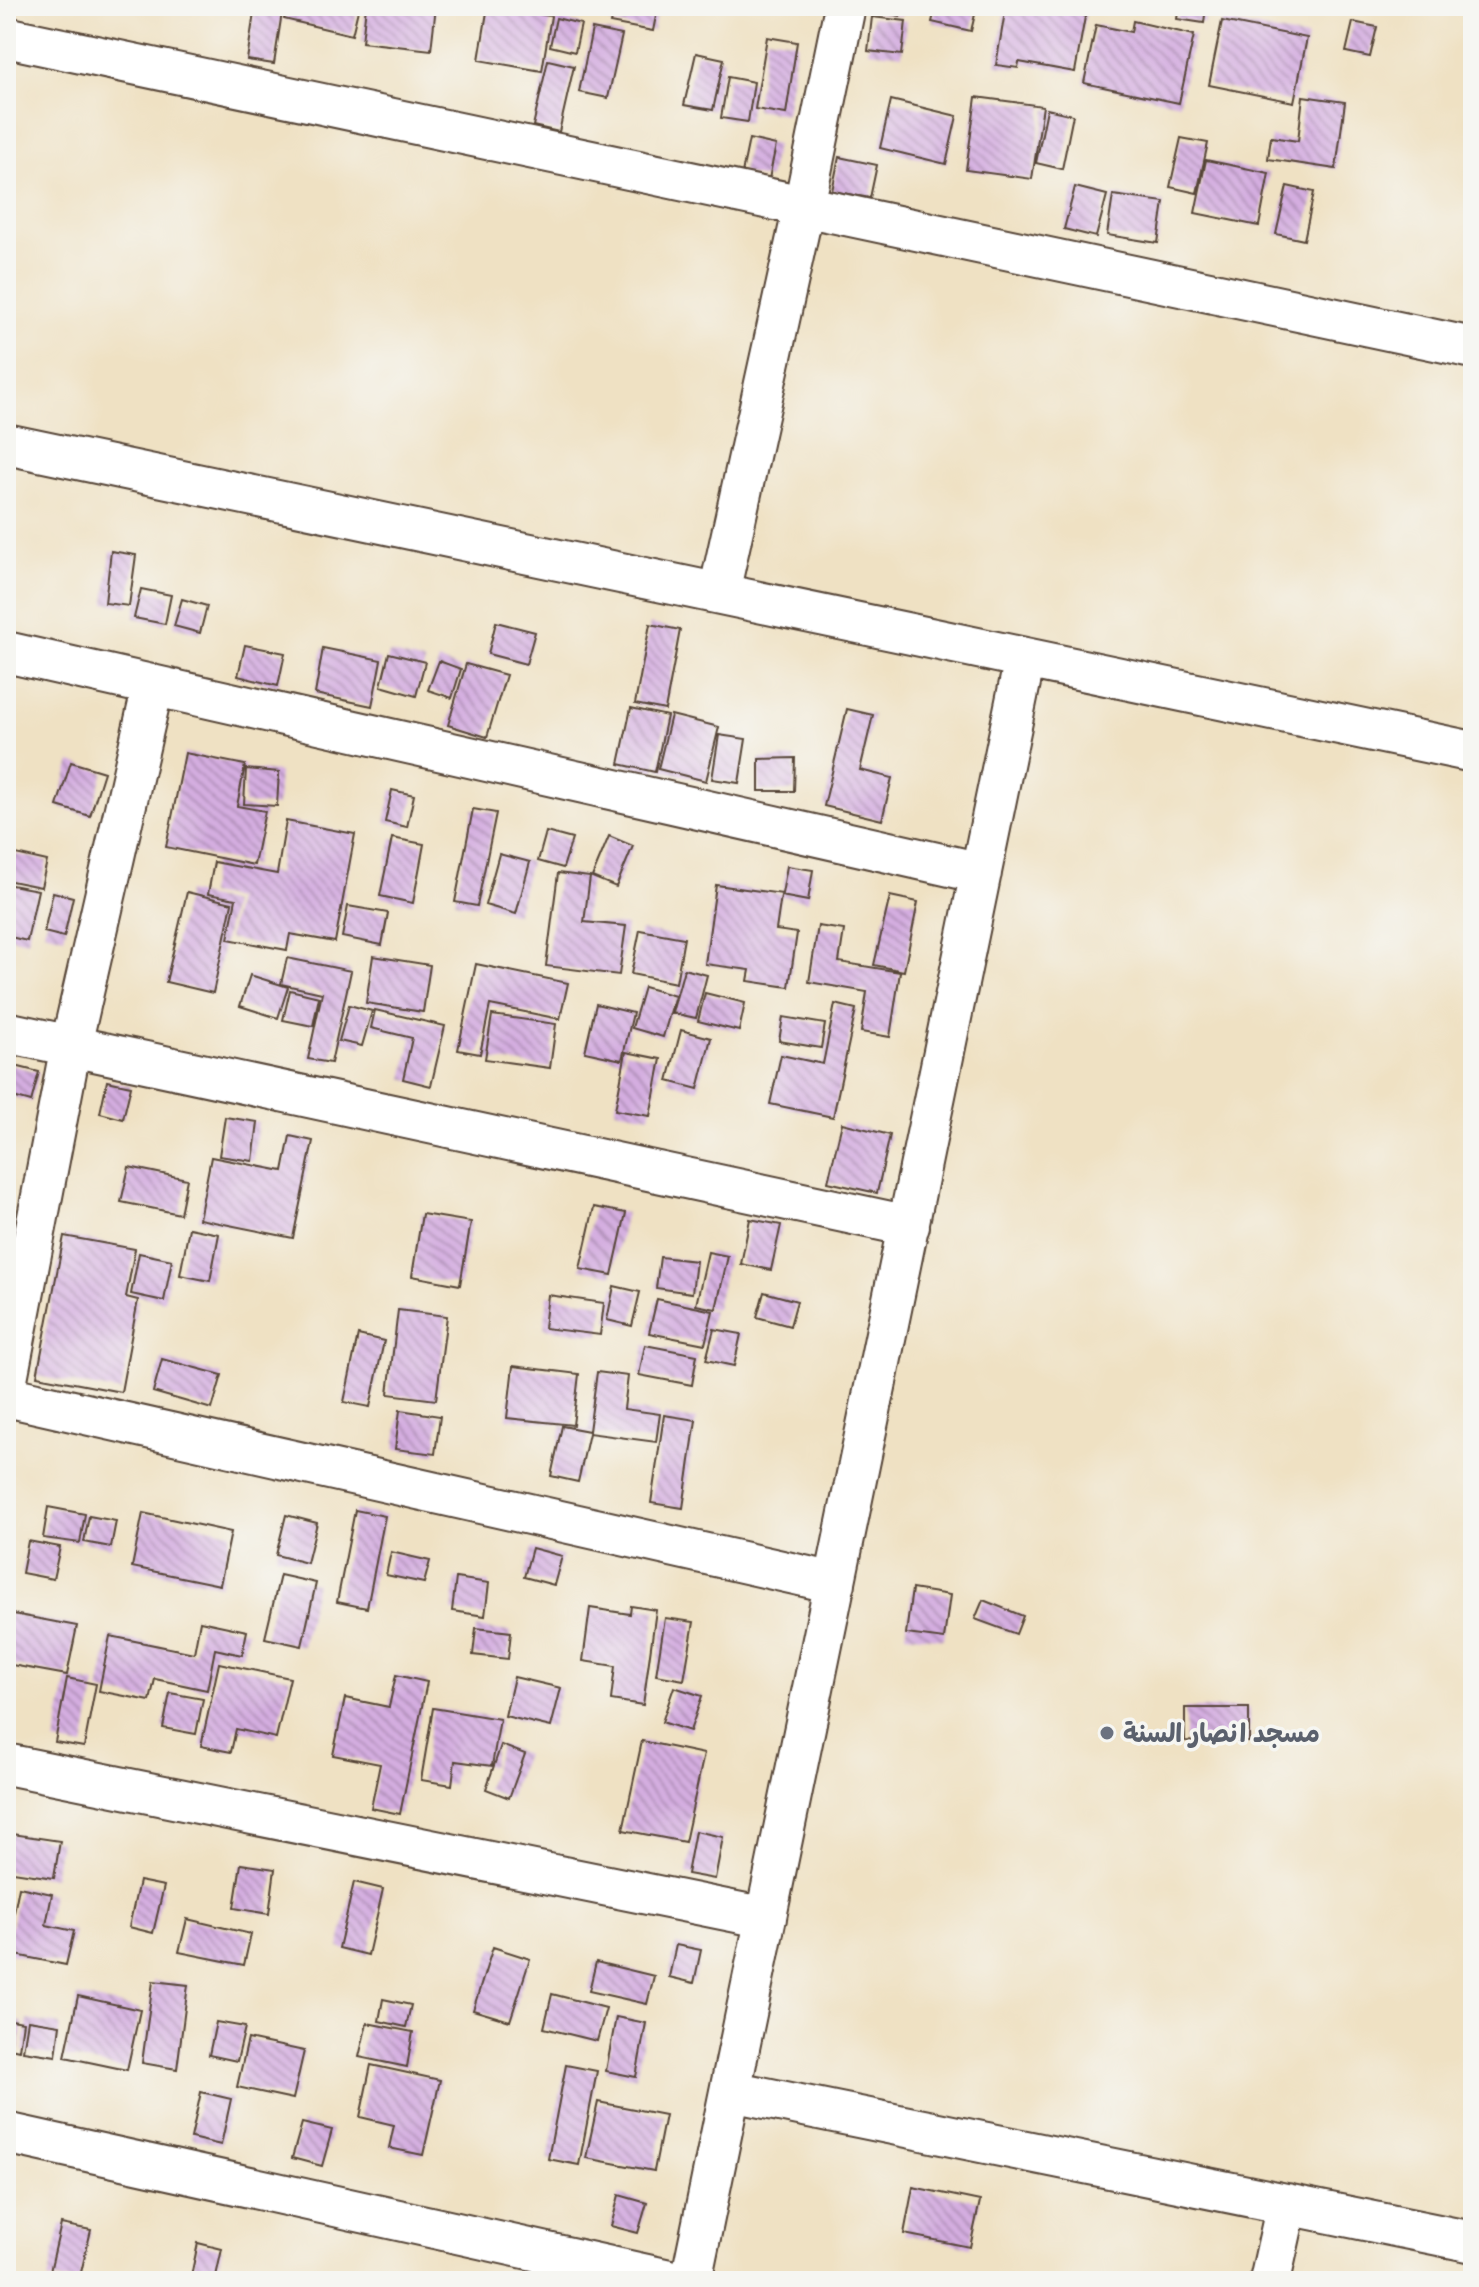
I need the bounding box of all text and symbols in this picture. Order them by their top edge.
place label: مسجد انصار السنة [1123,1718,1320,1752]
marker: مسجد انصار السنة [1098,1724,1116,1742]

